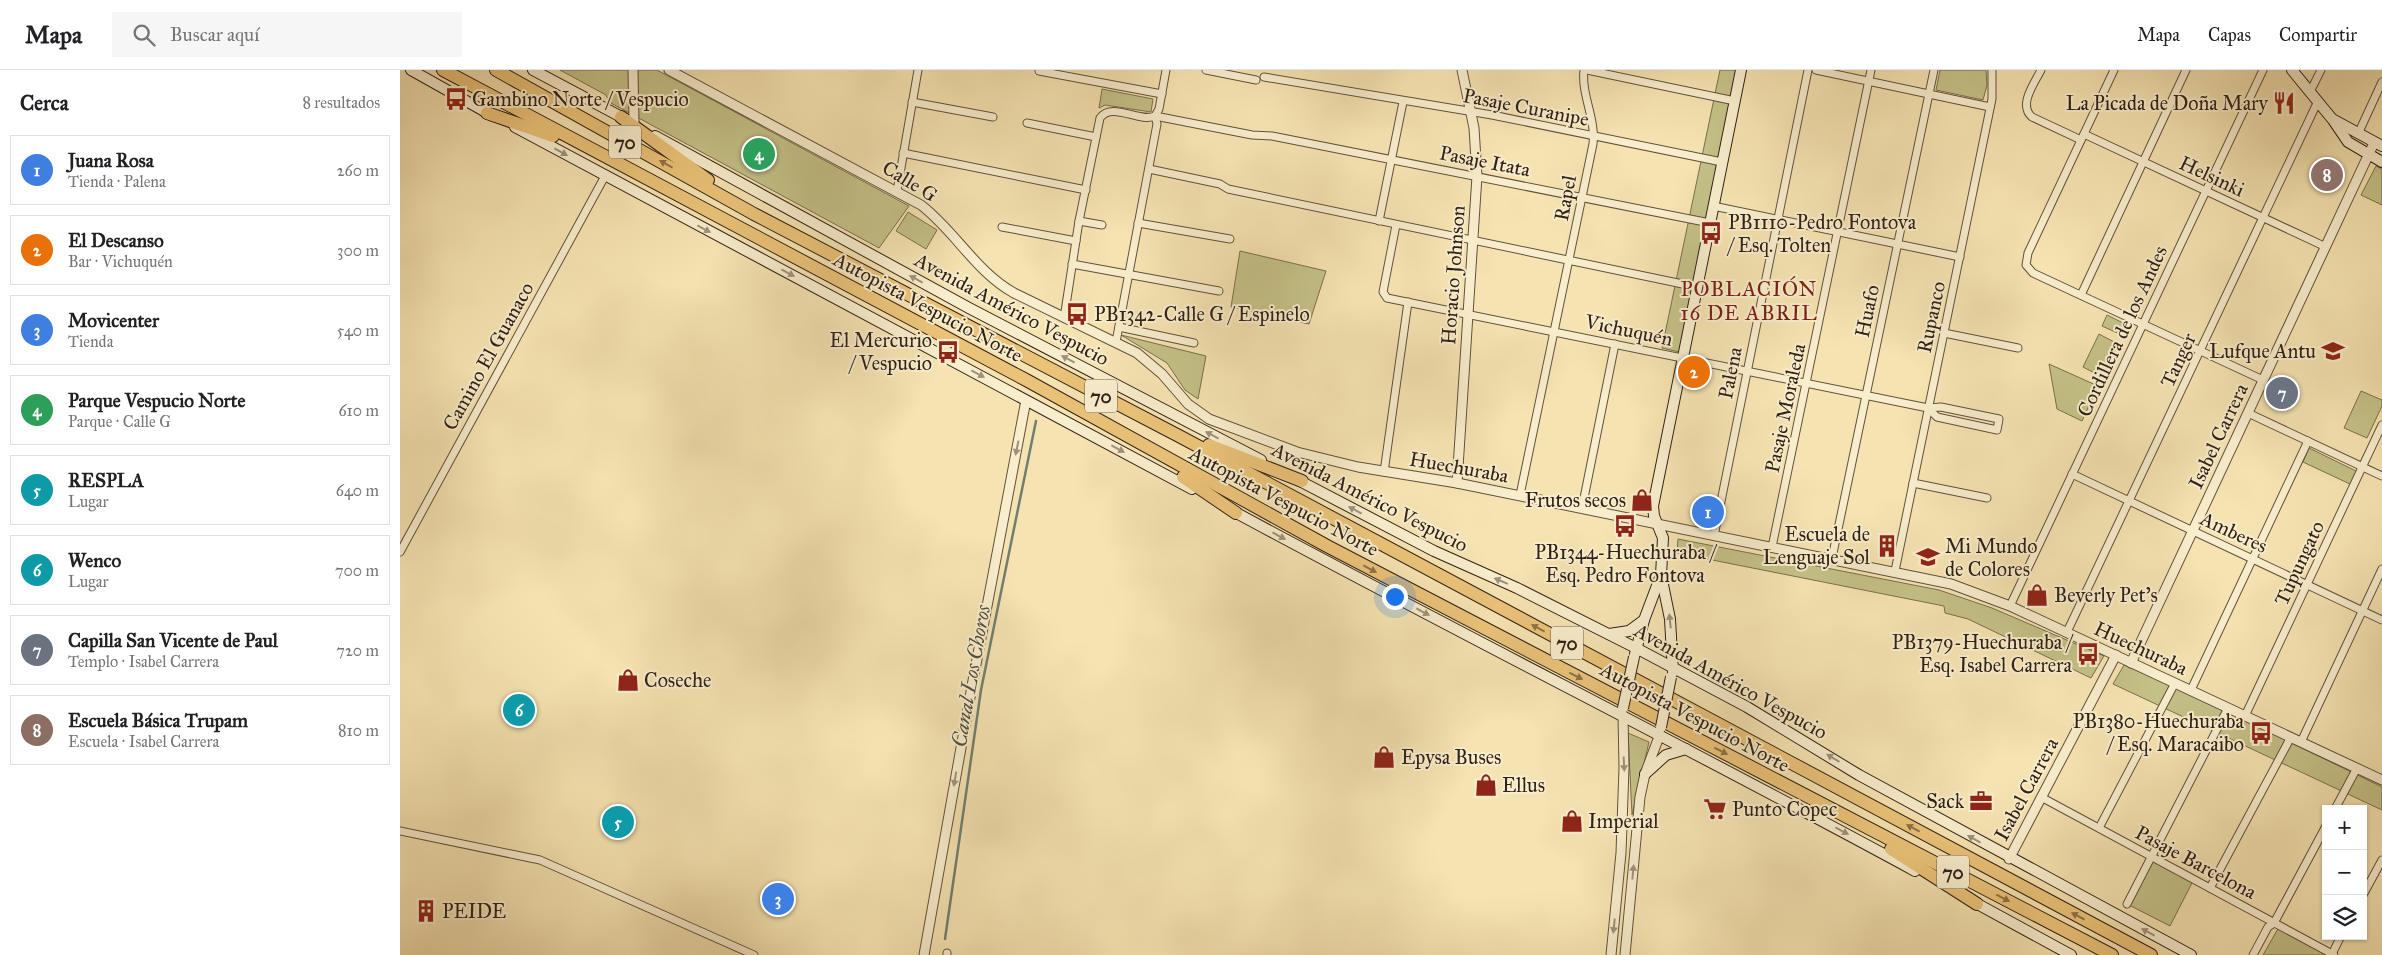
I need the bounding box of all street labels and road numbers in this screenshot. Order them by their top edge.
street label: Pasaje Curanipe [1461,83,1591,131]
road number: 70 [609,126,641,158]
street label: Pasaje Itata [1438,140,1533,182]
street label: Helsinki [2176,150,2249,202]
street label: Calle G [878,155,942,207]
street label: Rapel [1549,172,1581,223]
street label: Horacio Johnson [1436,204,1471,346]
street label: Cordillera de los Andes [2072,242,2172,420]
street label: Autopista Vespucio Norte [828,246,1027,367]
street label: Avenida Américo Vespucio [910,247,1113,370]
street label: Camino El Guanaco [437,278,539,434]
street label: Rupanco [1912,279,1950,355]
street label: Huafo [1850,283,1884,339]
street label: Vichuquén [1582,309,1675,352]
street label: Tanger [2155,329,2202,391]
street label: Pasaje Moraleda [1760,341,1811,475]
street label: Palena [1713,344,1747,401]
street label: Isabel Carrera [2183,379,2253,492]
road number: 70 [1085,380,1117,412]
street label: Avenida Américo Vespucio [1267,437,1472,557]
street label: Autopista Vespucio Norte [1184,440,1383,561]
street label: Huechuraba [1408,446,1511,488]
street label: Amberes [2196,506,2271,558]
street label: Tupungato [2269,517,2330,610]
street label: Huechuraba [2090,616,2192,680]
street label: Avenida Américo Vespucio [1630,617,1832,744]
road number: 70 [1551,626,1583,660]
street label: Autopista Vespucio Norte [1595,656,1794,777]
street label: Isabel Carrera [1989,733,2063,845]
street label: Pasaje Barcelona [2131,820,2261,904]
road number: 70 [1937,856,1969,889]

